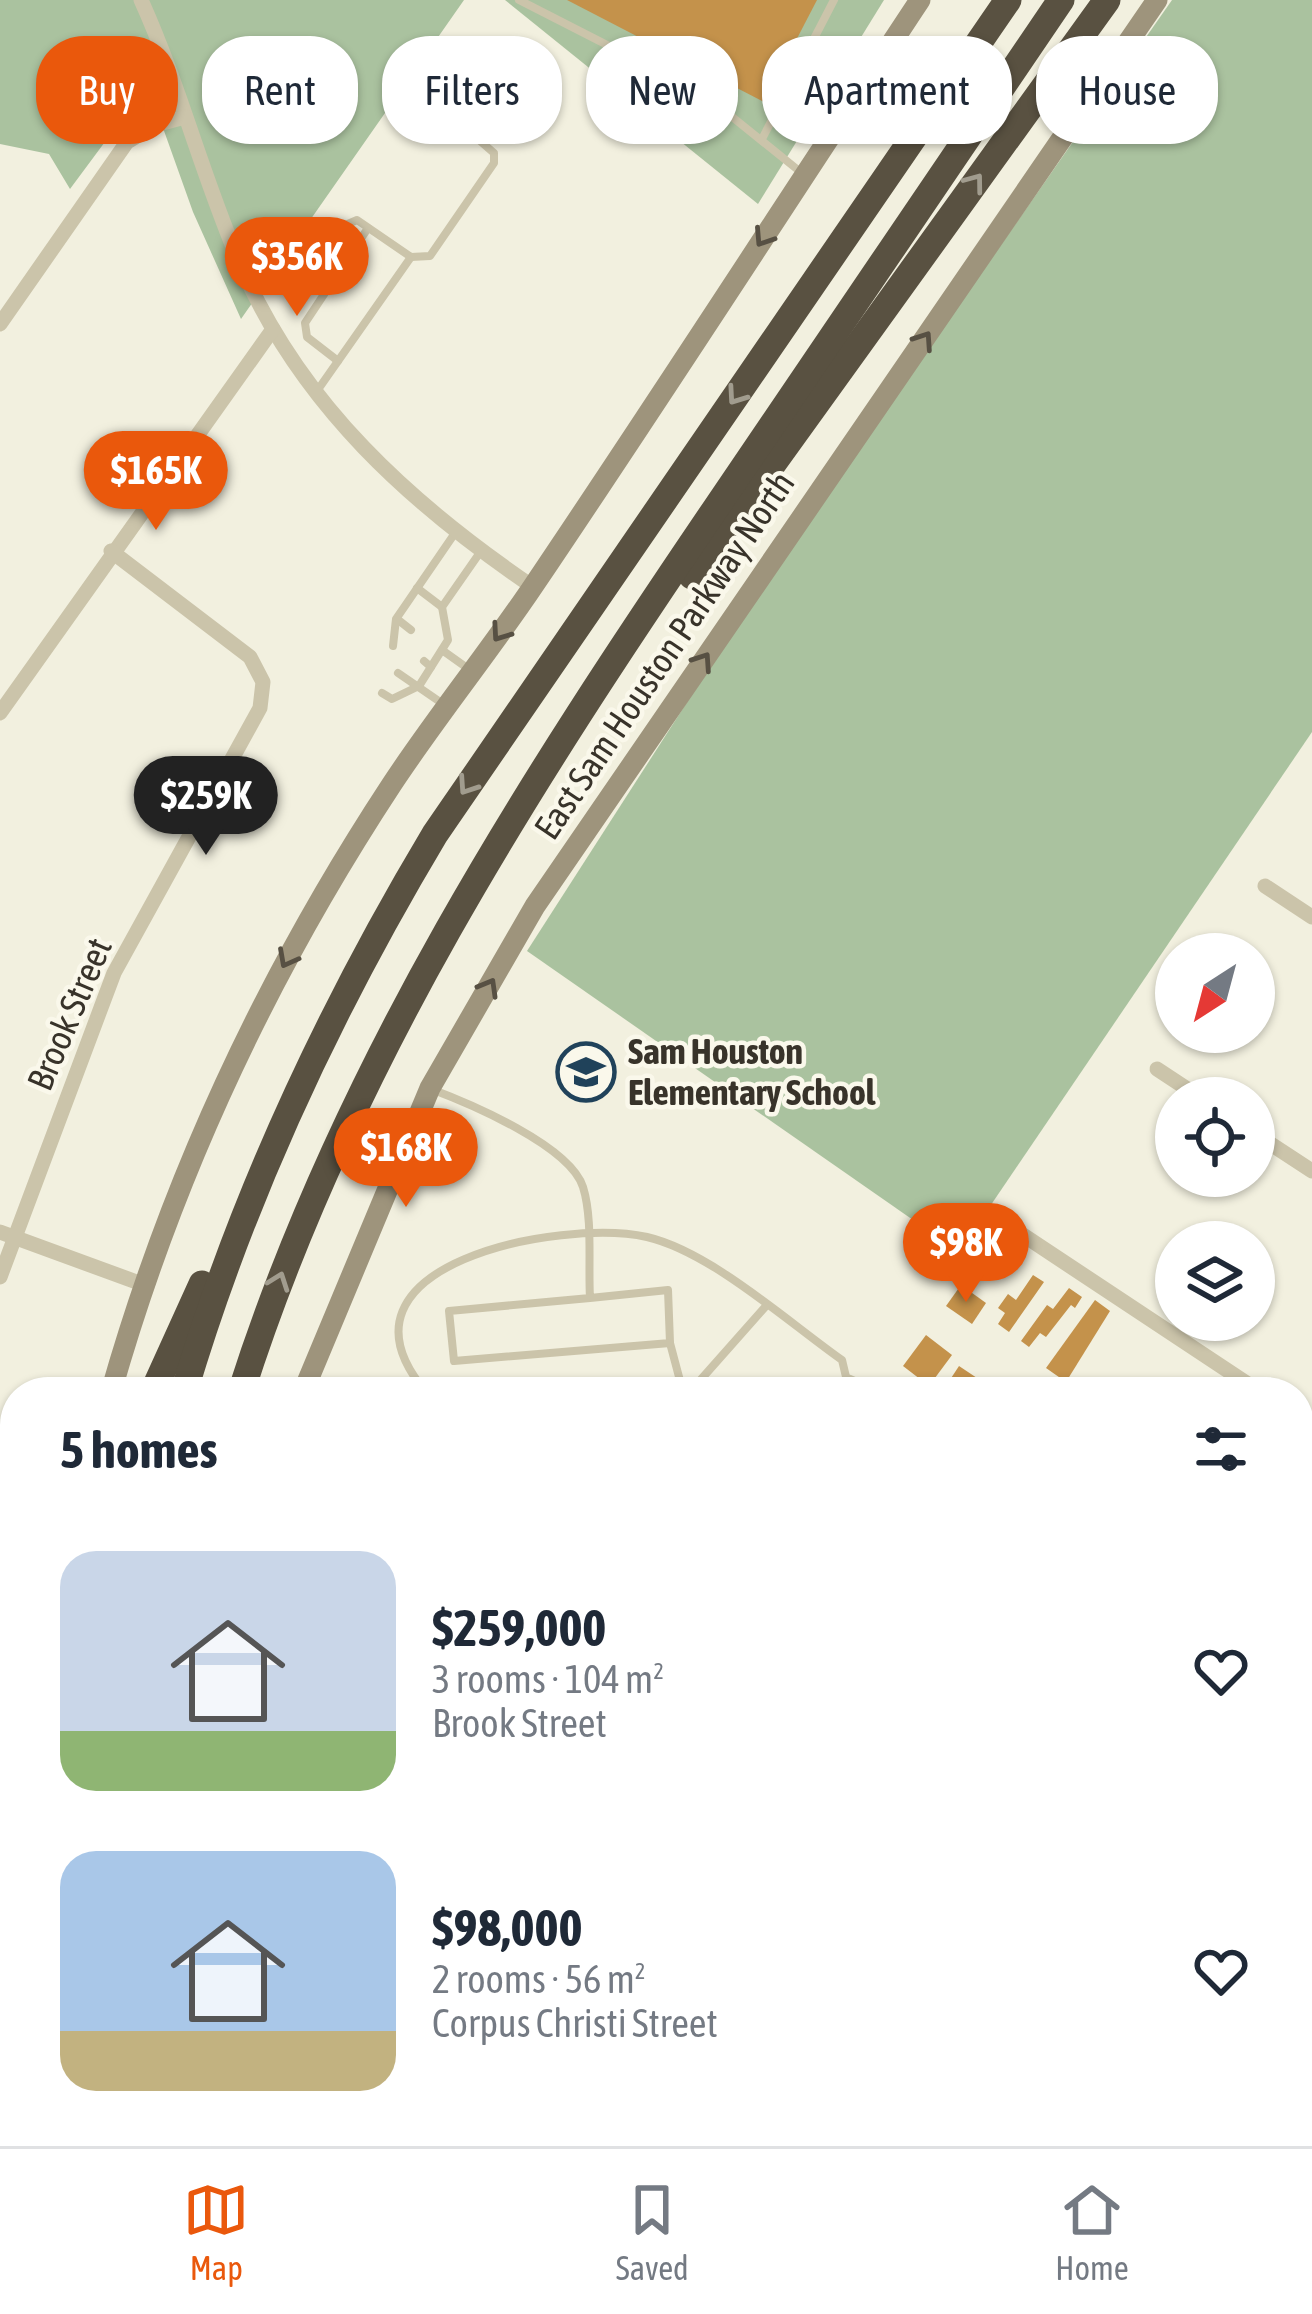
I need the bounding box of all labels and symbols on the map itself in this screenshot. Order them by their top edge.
one-way arrow [960,174,982,195]
pin: $356K [213,217,381,319]
one-way arrow [755,224,777,246]
one-way arrow [910,331,932,353]
one-way arrow [728,383,750,405]
pin: $165K [72,431,240,533]
street label: East Sam Houston Parkway North [525,463,803,847]
one-way arrow [493,620,515,641]
one-way arrow [689,653,711,675]
pin: $259K [122,756,290,858]
one-way arrow [459,773,481,795]
street label: Brook Street [18,932,120,1096]
north arrow [1155,933,1275,1053]
one-way arrow [279,946,302,968]
one-way arrow [474,978,497,1000]
place label: Sam Houston Elementary School [628,1030,876,1113]
school or university icon: Sam Houston Elementary School [555,1041,617,1103]
pin: $168K [322,1108,490,1210]
pin: $98K [895,1203,1037,1305]
one-way arrow [265,1272,290,1293]

